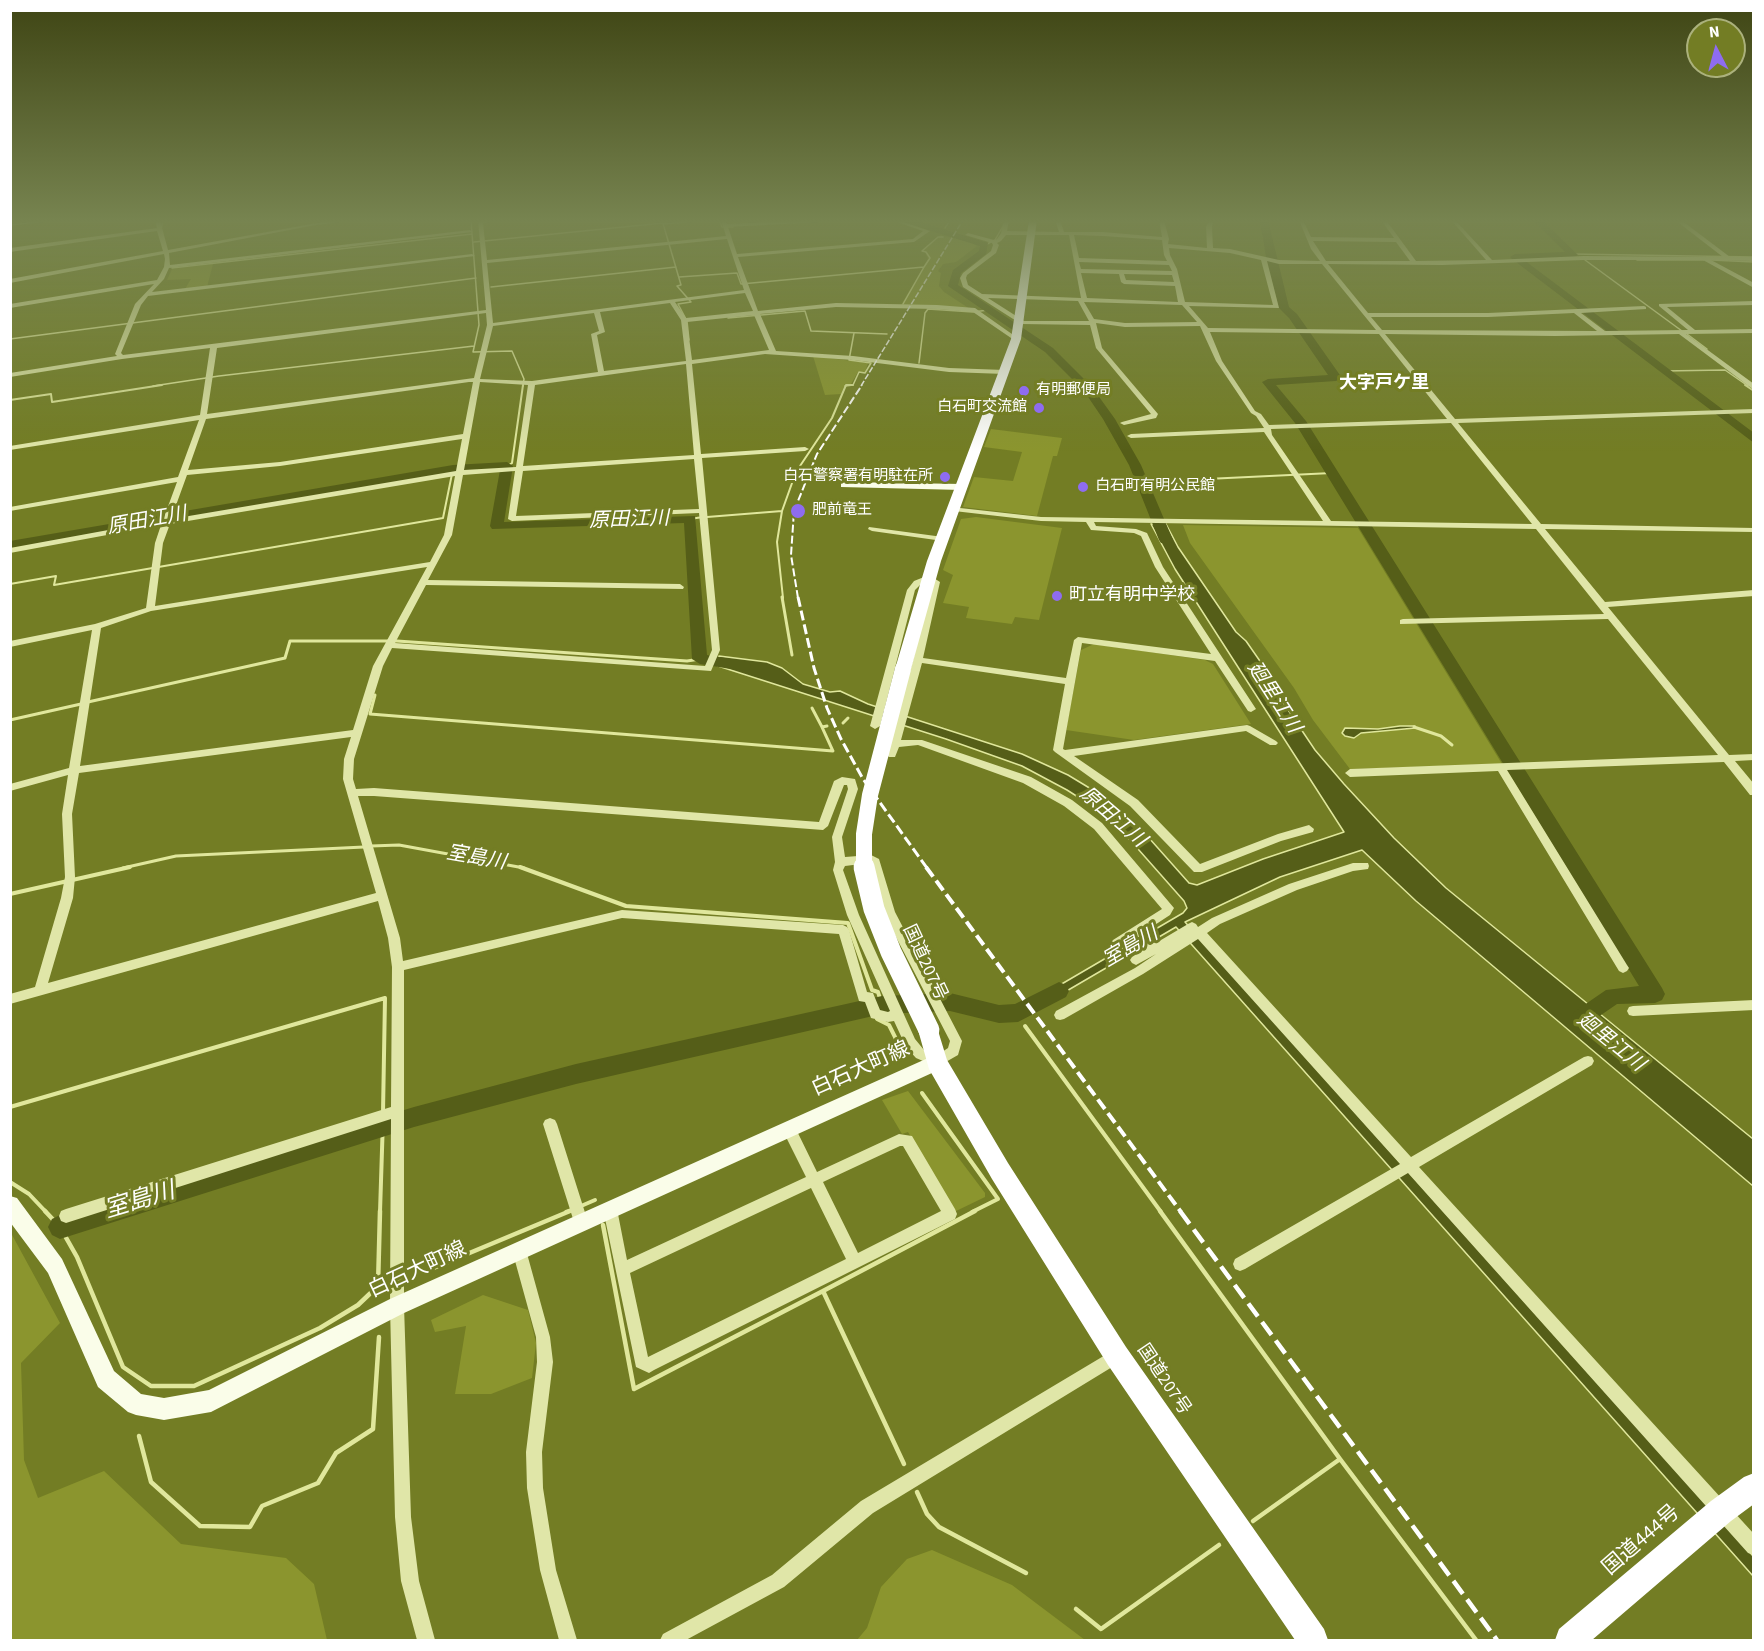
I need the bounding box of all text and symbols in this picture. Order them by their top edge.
north arrow [1686,18,1746,78]
text: N [1708,21,1721,44]
district label: 大字戸ケ里 [1339,373,1429,395]
place label: 有明郵便局 [1036,382,1111,400]
marker: 有明郵便局 [1017,384,1031,398]
place label: 白石町交流館 [937,399,1027,417]
marker: 白石町交流館 [1032,401,1046,415]
place label: 白石警察署有明駐在所 [783,468,933,486]
marker: 白石警察署有明駐在所 [938,470,952,484]
place label: 白石町有明公民館 [1095,478,1215,496]
marker: 白石町有明公民館 [1076,480,1090,494]
marker: 肥前竜王 [789,502,807,520]
place label: 肥前竜王 [812,502,872,520]
water label: 原田江川 [106,503,188,541]
water label: 原田江川 [589,508,669,534]
place label: 町立有明中学校 [1069,585,1195,607]
marker: 町立有明中学校 [1050,589,1064,603]
water label: 廻里江川 [1241,658,1305,738]
water label: 原田江川 [1074,783,1150,853]
water label: 室島川 [444,842,508,876]
street label: 国道207号 [897,922,951,1004]
water label: 室島川 [1099,923,1163,973]
water label: 廻里江川 [1571,1009,1649,1077]
street label: 白石大町線 [808,1037,914,1103]
water label: 室島川 [101,1178,179,1226]
street label: 白石大町線 [365,1237,471,1305]
street label: 国道207号 [1131,1340,1195,1420]
street label: 国道444号 [1598,1501,1686,1581]

